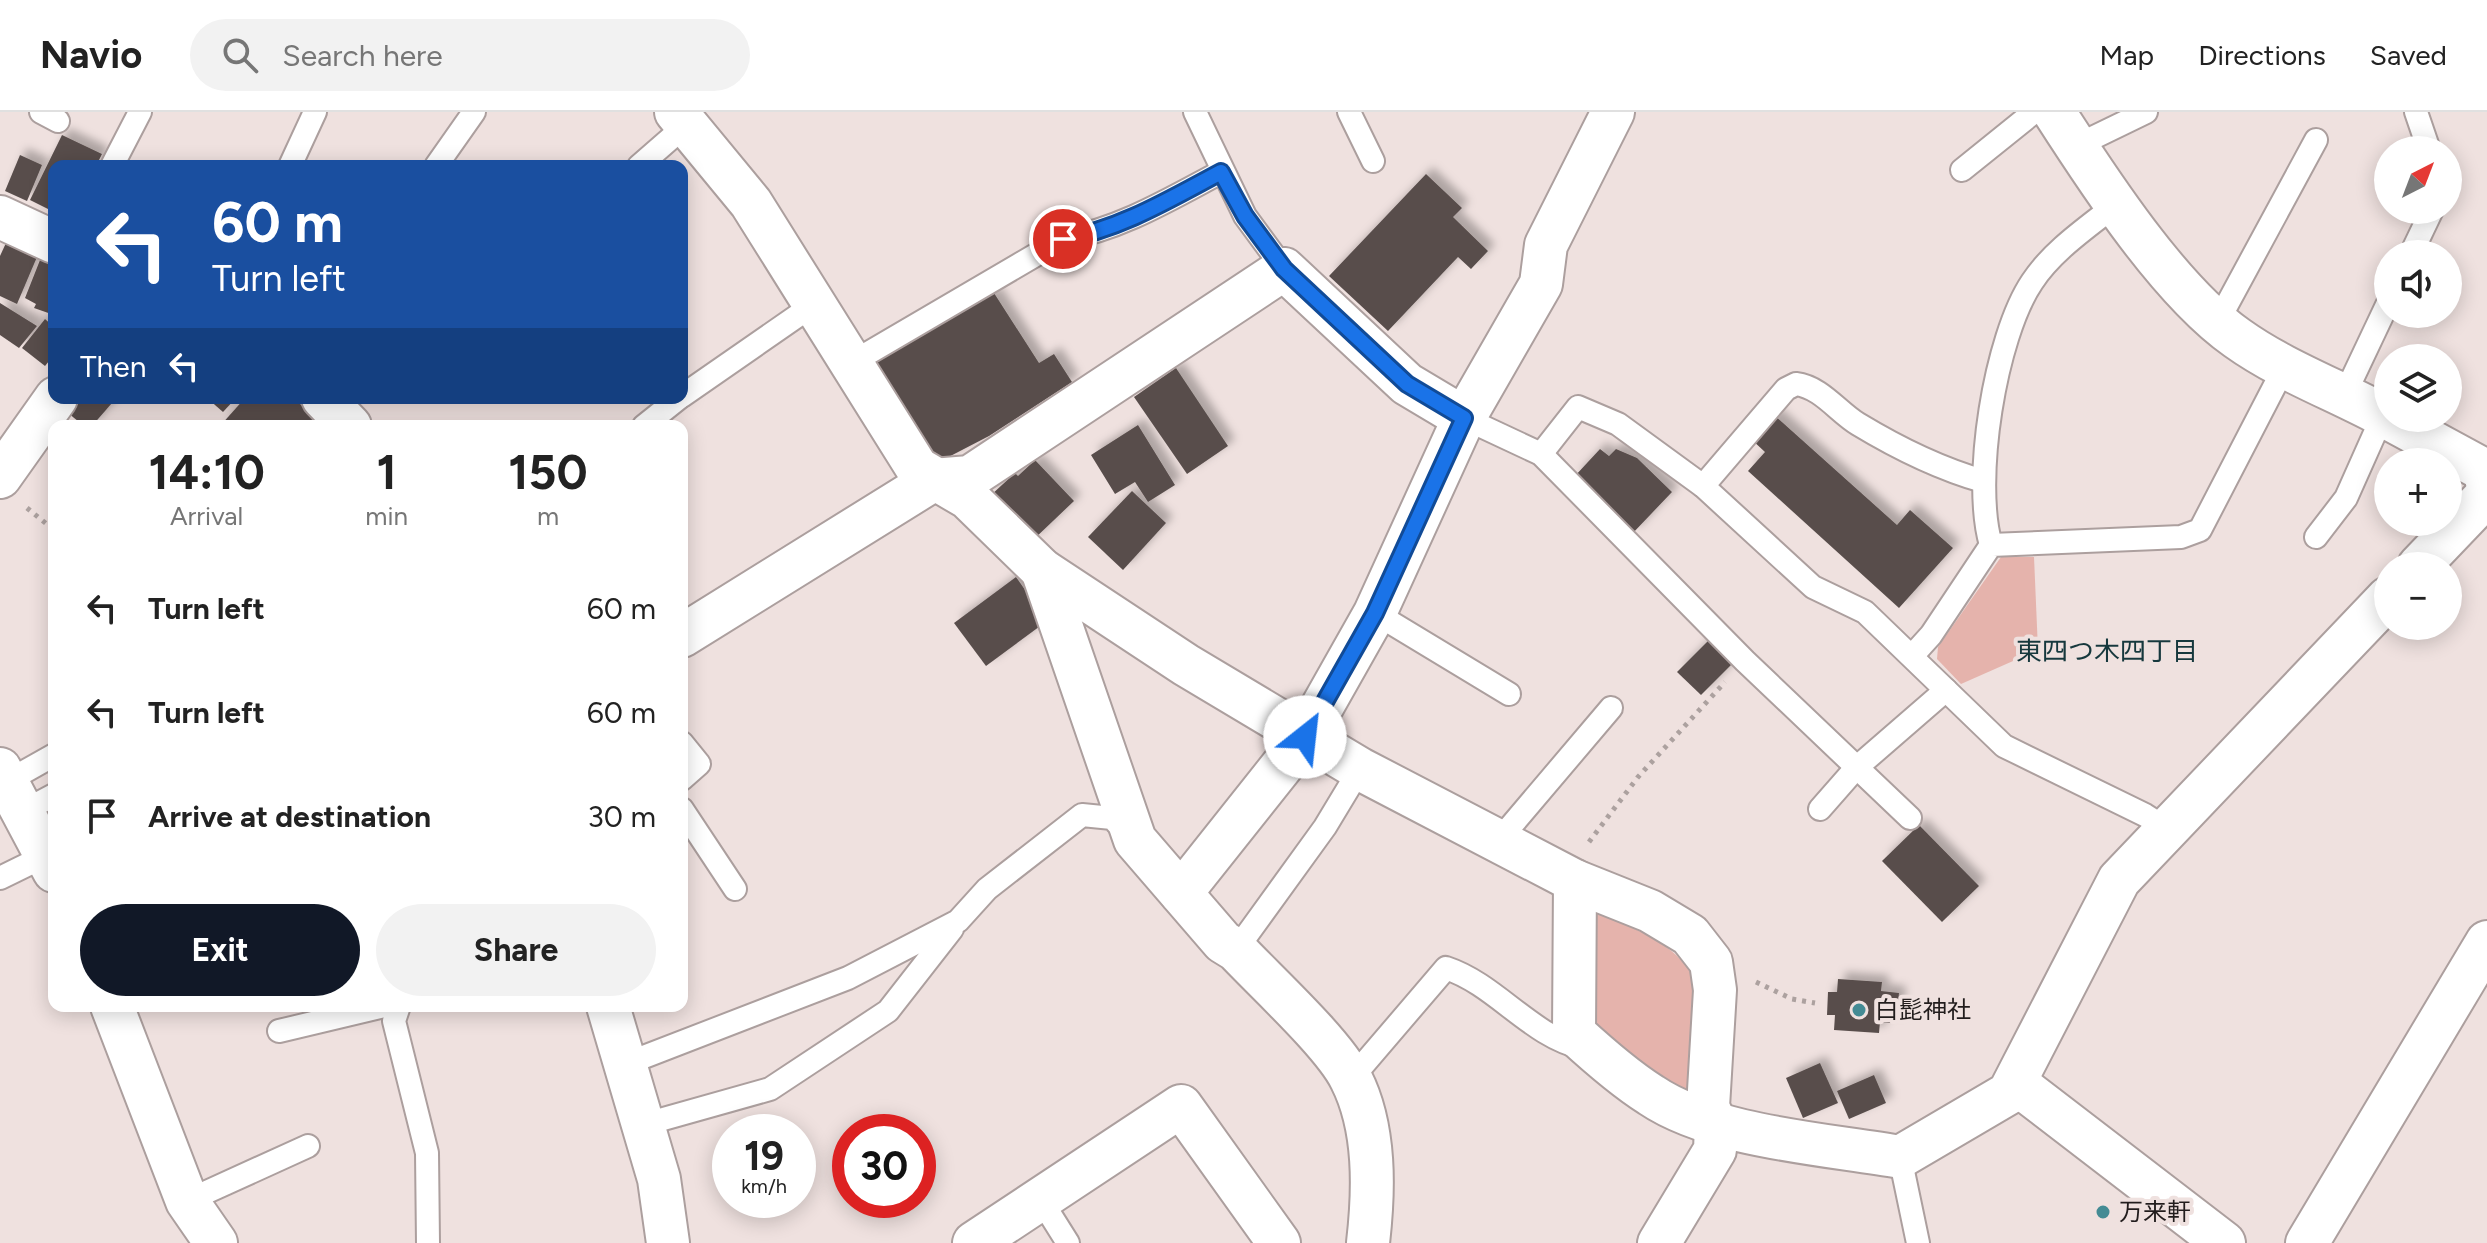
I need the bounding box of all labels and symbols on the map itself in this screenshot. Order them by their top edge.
north arrow [2374,136,2462,224]
pin [1029,205,1097,273]
district label: 東四つ木四丁目 [2016,635,2198,667]
position arrow [1263,695,1347,779]
place label: 白髭神社 [1875,995,1971,1024]
marker: 白髭神社 [1850,1001,1868,1019]
speed limit sign: 30 [832,1114,936,1218]
place label: 万来軒 [2119,1197,2191,1226]
marker: 万来軒 [2094,1203,2112,1221]

